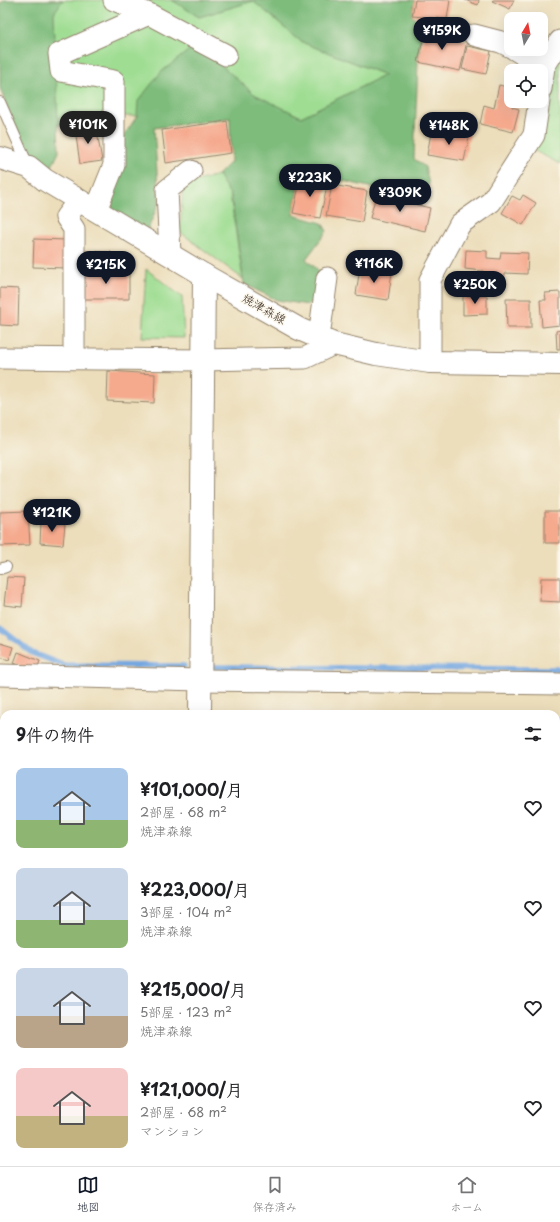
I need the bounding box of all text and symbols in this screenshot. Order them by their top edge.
north arrow [504,12,548,56]
map controls [504,12,548,108]
pin: ¥159K [414,17,470,51]
text: ¥159K [422,20,462,39]
button: locate [504,64,548,108]
pin: ¥101K [60,111,116,145]
pin: ¥148K [421,112,477,146]
text: ¥101K [68,114,108,133]
text: ¥148K [429,115,469,134]
pin: ¥223K [282,164,338,198]
text: ¥223K [288,167,332,186]
pin: ¥309K [372,179,428,213]
text: ¥309K [378,182,422,201]
pin: ¥116K [346,250,402,284]
pin: ¥215K [78,251,134,285]
text: ¥116K [355,253,393,272]
text: ¥215K [86,254,126,273]
pin: ¥250K [447,271,503,305]
text: ¥250K [453,274,497,293]
street label: 焼津森線 [239,288,290,328]
pin: ¥121K [24,499,80,533]
text: ¥121K [32,502,72,521]
text: 9件の物件 [16,721,94,747]
icon: filters [522,723,544,745]
text: ¥101,000/月 [140,776,243,802]
icon: home [48,784,96,832]
icon: heart [522,797,544,819]
text: 2部屋 · 68 m² [140,802,227,821]
text: 焼津森線 [140,821,192,840]
text: ¥223,000/月 [140,876,250,902]
icon: home [48,884,96,932]
icon: heart [522,897,544,919]
text: 3部屋 · 104 m² [140,902,232,921]
text: 焼津森線 [140,921,192,940]
text: ¥215,000/月 [140,976,247,1002]
icon: home [48,984,96,1032]
icon: heart [522,997,544,1019]
text: 5部屋 · 123 m² [140,1002,232,1021]
text: 焼津森線 [140,1021,192,1040]
text: ¥121,000/月 [140,1076,243,1102]
icon: home [48,1084,96,1132]
icon: heart [522,1097,544,1119]
text: 2部屋 · 68 m² [140,1102,227,1121]
text: マンション [140,1121,204,1140]
tab: 地図 [77,1174,99,1215]
tab: 保存済み [253,1174,297,1215]
tab: ホーム [451,1174,483,1215]

